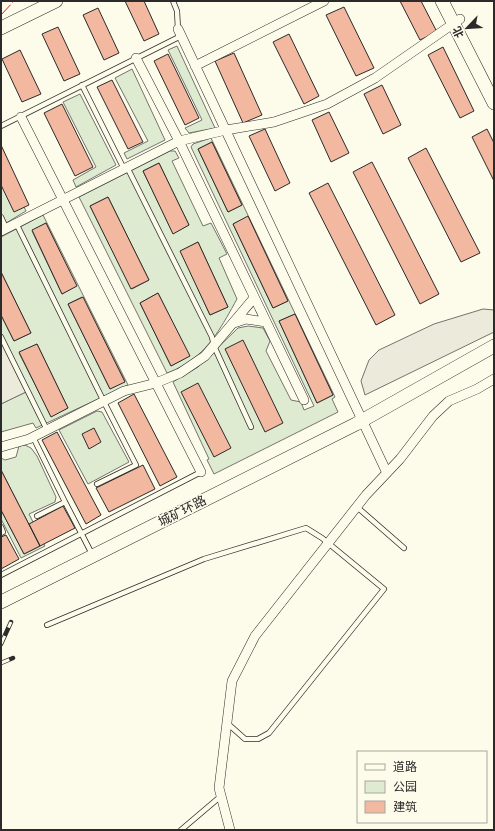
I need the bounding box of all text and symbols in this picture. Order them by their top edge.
north arrow [447,8,487,48]
text: 北 [450,24,467,40]
street label: 城矿环路 [155,493,209,529]
legend [357,751,487,823]
text: 道路 [393,760,417,774]
text: 公园 [393,780,417,794]
text: 建筑 [393,800,417,814]

